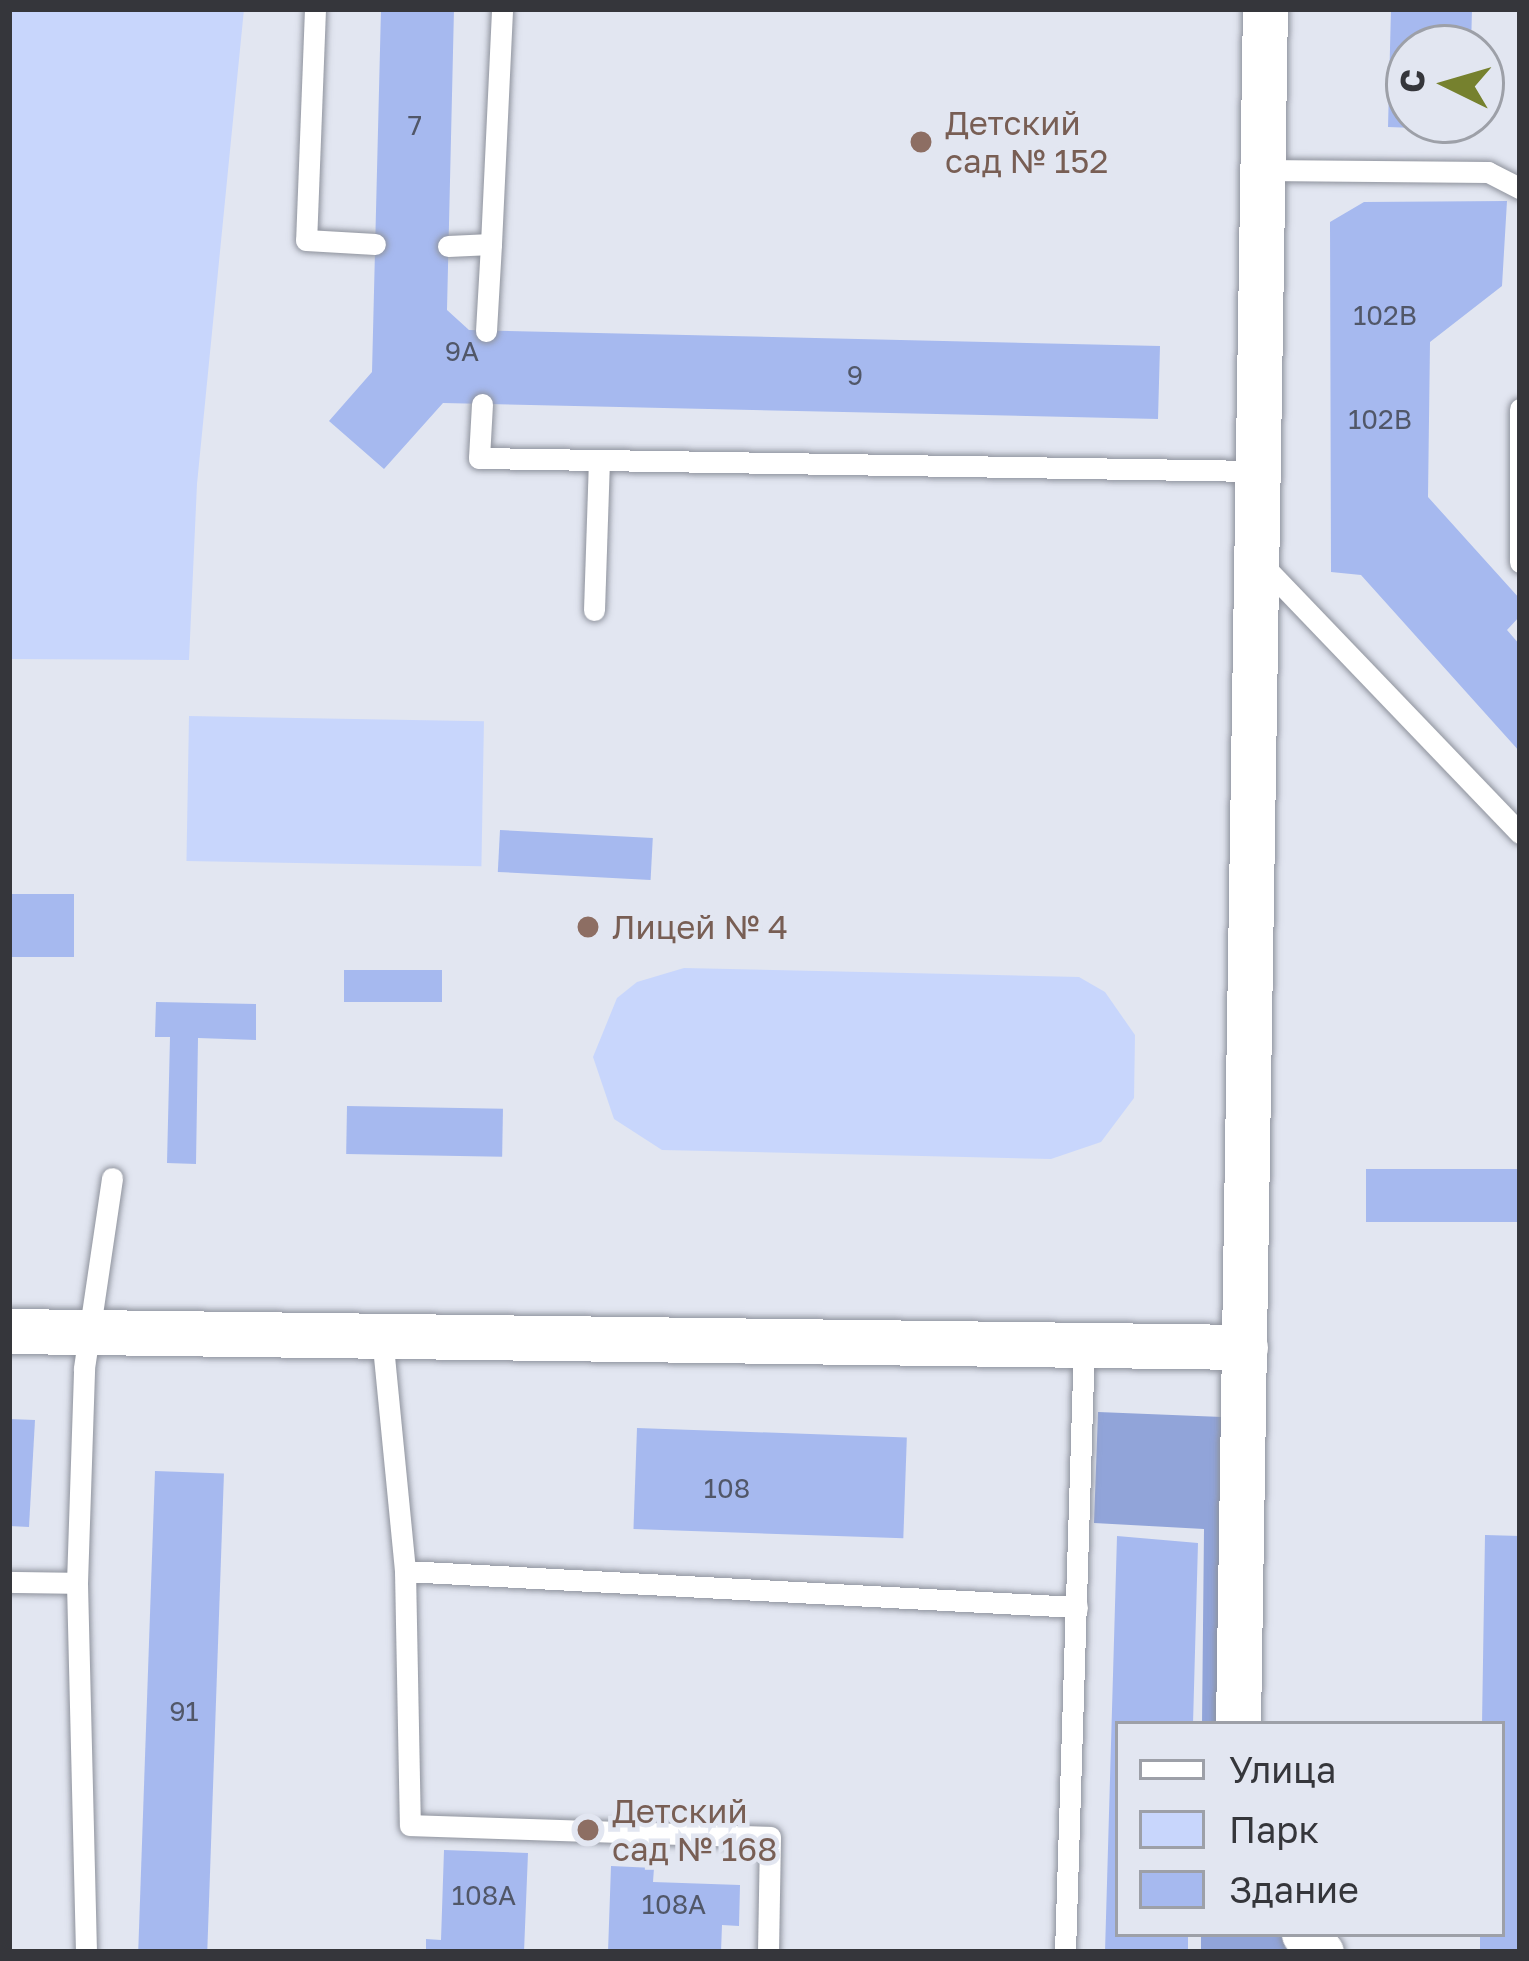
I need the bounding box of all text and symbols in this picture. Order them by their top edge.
north arrow [1385,24,1505,144]
text: С [1391,68,1432,94]
place label: Детский сад № 152 [945,103,1109,181]
house number: 7 [408,110,422,142]
marker: Детский сад № 152 [908,129,934,155]
house number: 102В [1353,300,1417,332]
house number: 9А [445,336,479,368]
house number: 9 [847,360,863,392]
house number: 102В [1348,404,1412,436]
place label: Лицей № 4 [612,907,788,947]
marker: Лицей № 4 [575,914,601,940]
house number: 108 [704,1473,750,1505]
house number: 91 [169,1696,199,1728]
legend [1115,1721,1505,1937]
text: Улица [1229,1748,1336,1791]
place label: Детский сад № 168 [612,1791,777,1869]
text: Парк [1229,1808,1319,1851]
marker: Детский сад № 168 [575,1817,601,1843]
text: Здание [1229,1868,1359,1911]
house number: 108А [452,1880,516,1912]
house number: 108А [642,1889,706,1921]

